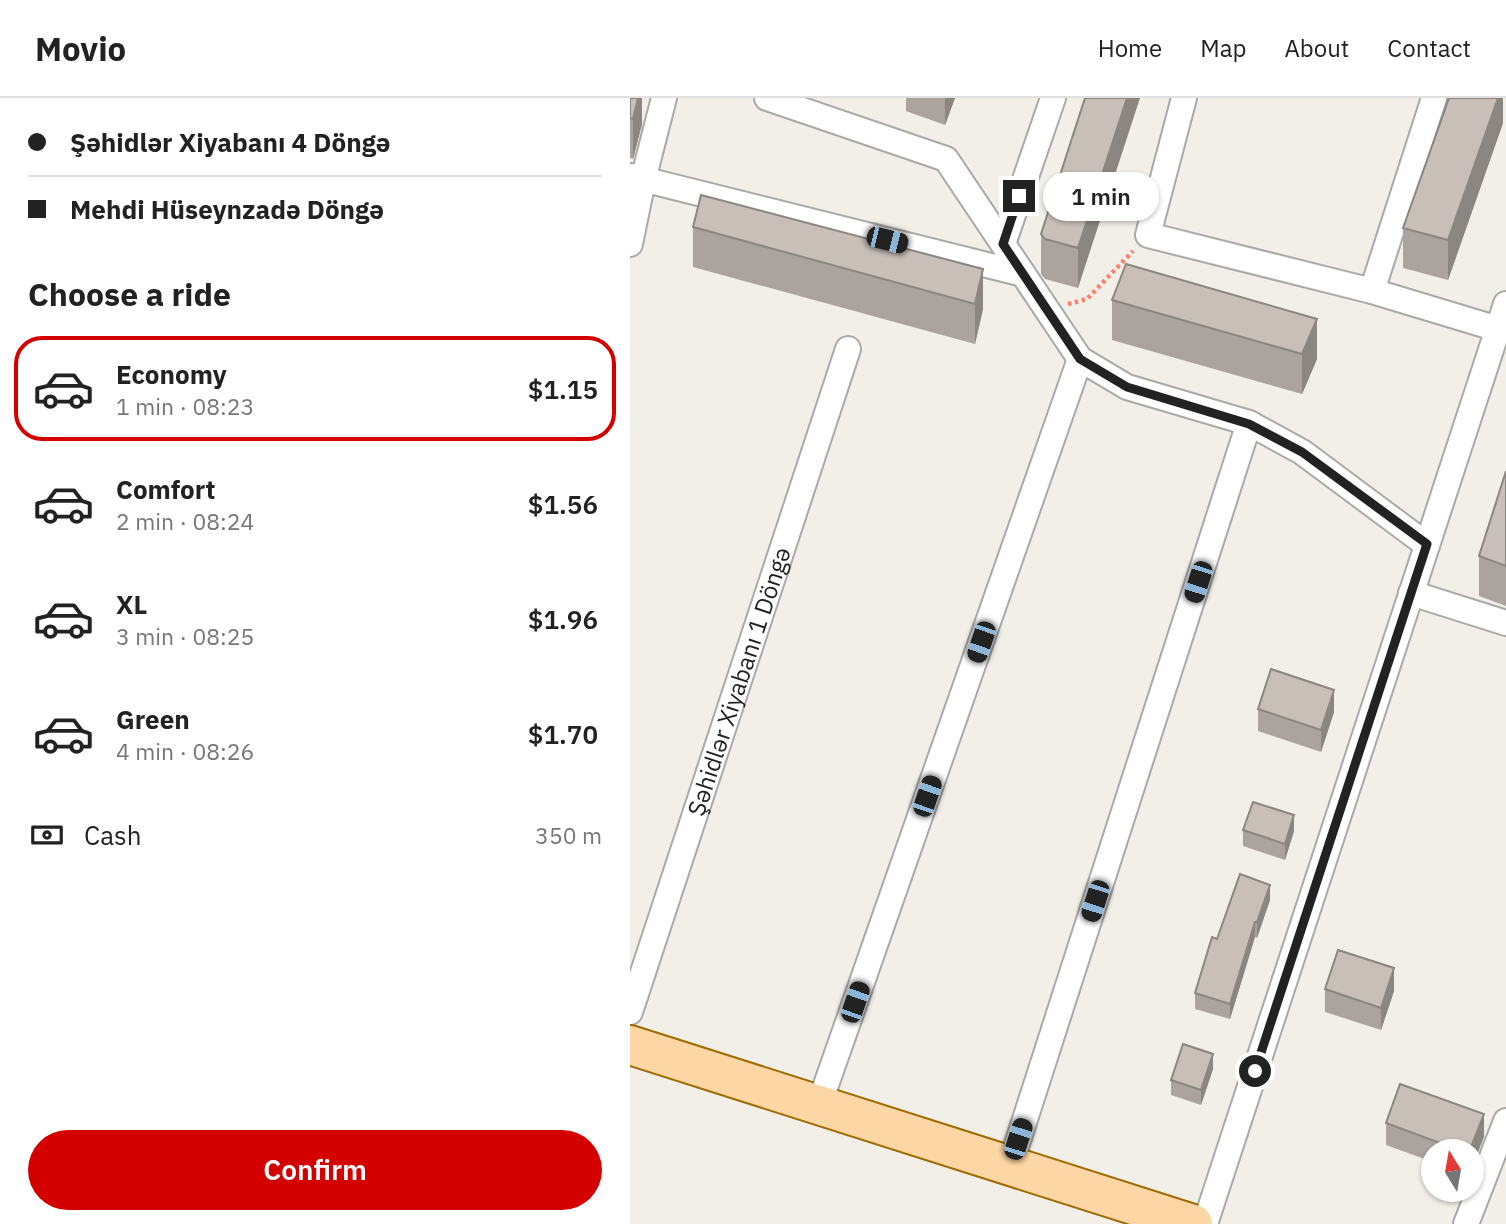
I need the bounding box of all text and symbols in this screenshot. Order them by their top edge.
text: Movio [35,27,126,70]
text: Home [1098,32,1162,64]
text: Map [1200,32,1246,64]
text: About [1284,32,1349,64]
text: Contact [1387,32,1471,64]
text: Şəhidlər Xiyabanı 4 Döngə [70,125,390,159]
callout: 1 min [1044,172,1159,220]
route end [1003,180,1035,212]
text: 1 min [1071,181,1131,211]
text: Mehdi Hüseynzadə Döngə [70,192,384,226]
car [865,225,910,255]
text: Choose a ride [28,273,231,315]
icon: car [32,357,95,420]
text: Economy [116,357,227,391]
text: $1.15 [528,372,598,406]
text: 1 min · 08:23 [116,391,254,421]
icon: car [32,472,95,535]
text: Comfort [116,472,215,506]
text: $1.56 [528,487,598,521]
text: 2 min · 08:24 [116,506,254,536]
street label: Şəhidlər Xiyabanı 1 Döngə [680,543,798,820]
car [1182,559,1215,605]
icon: car [32,587,95,650]
text: XL [116,587,147,621]
text: $1.96 [528,602,598,636]
car [965,619,998,665]
text: 3 min · 08:25 [116,621,254,651]
icon: car [32,702,95,765]
text: Green [116,702,190,736]
text: $1.70 [528,717,598,751]
text: 4 min · 08:26 [116,736,254,766]
car [911,773,944,819]
icon: cash [28,816,66,854]
text: Cash [84,818,141,852]
text: 350 m [535,820,602,850]
car [1079,878,1112,924]
car [839,979,872,1025]
route start [1239,1055,1271,1087]
car [1002,1116,1035,1162]
button: Confirm [28,1130,602,1210]
north arrow [1421,1139,1484,1202]
map controls [1421,1139,1484,1202]

